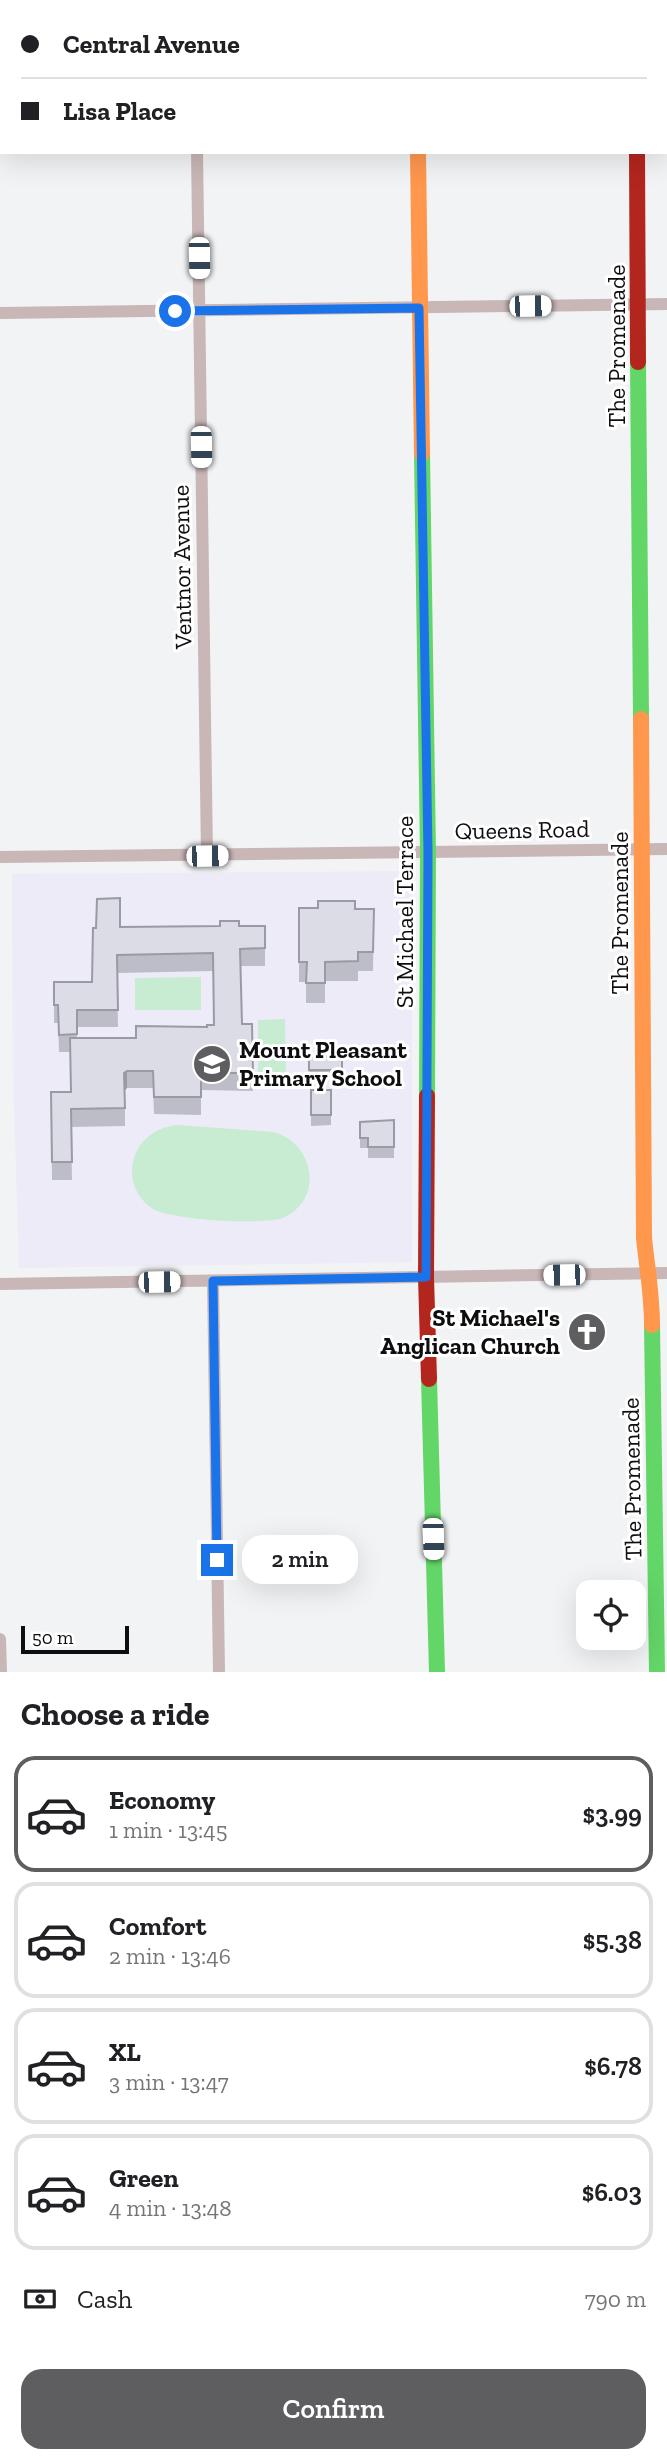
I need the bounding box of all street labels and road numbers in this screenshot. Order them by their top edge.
street label: The Promenade [602,264,631,428]
street label: Ventnor Avenue [166,485,197,650]
street label: Queens Road [454,814,590,845]
street label: St Michael Terrace [390,816,419,1008]
street label: The Promenade [605,831,634,995]
street label: The Promenade [616,1397,647,1561]

